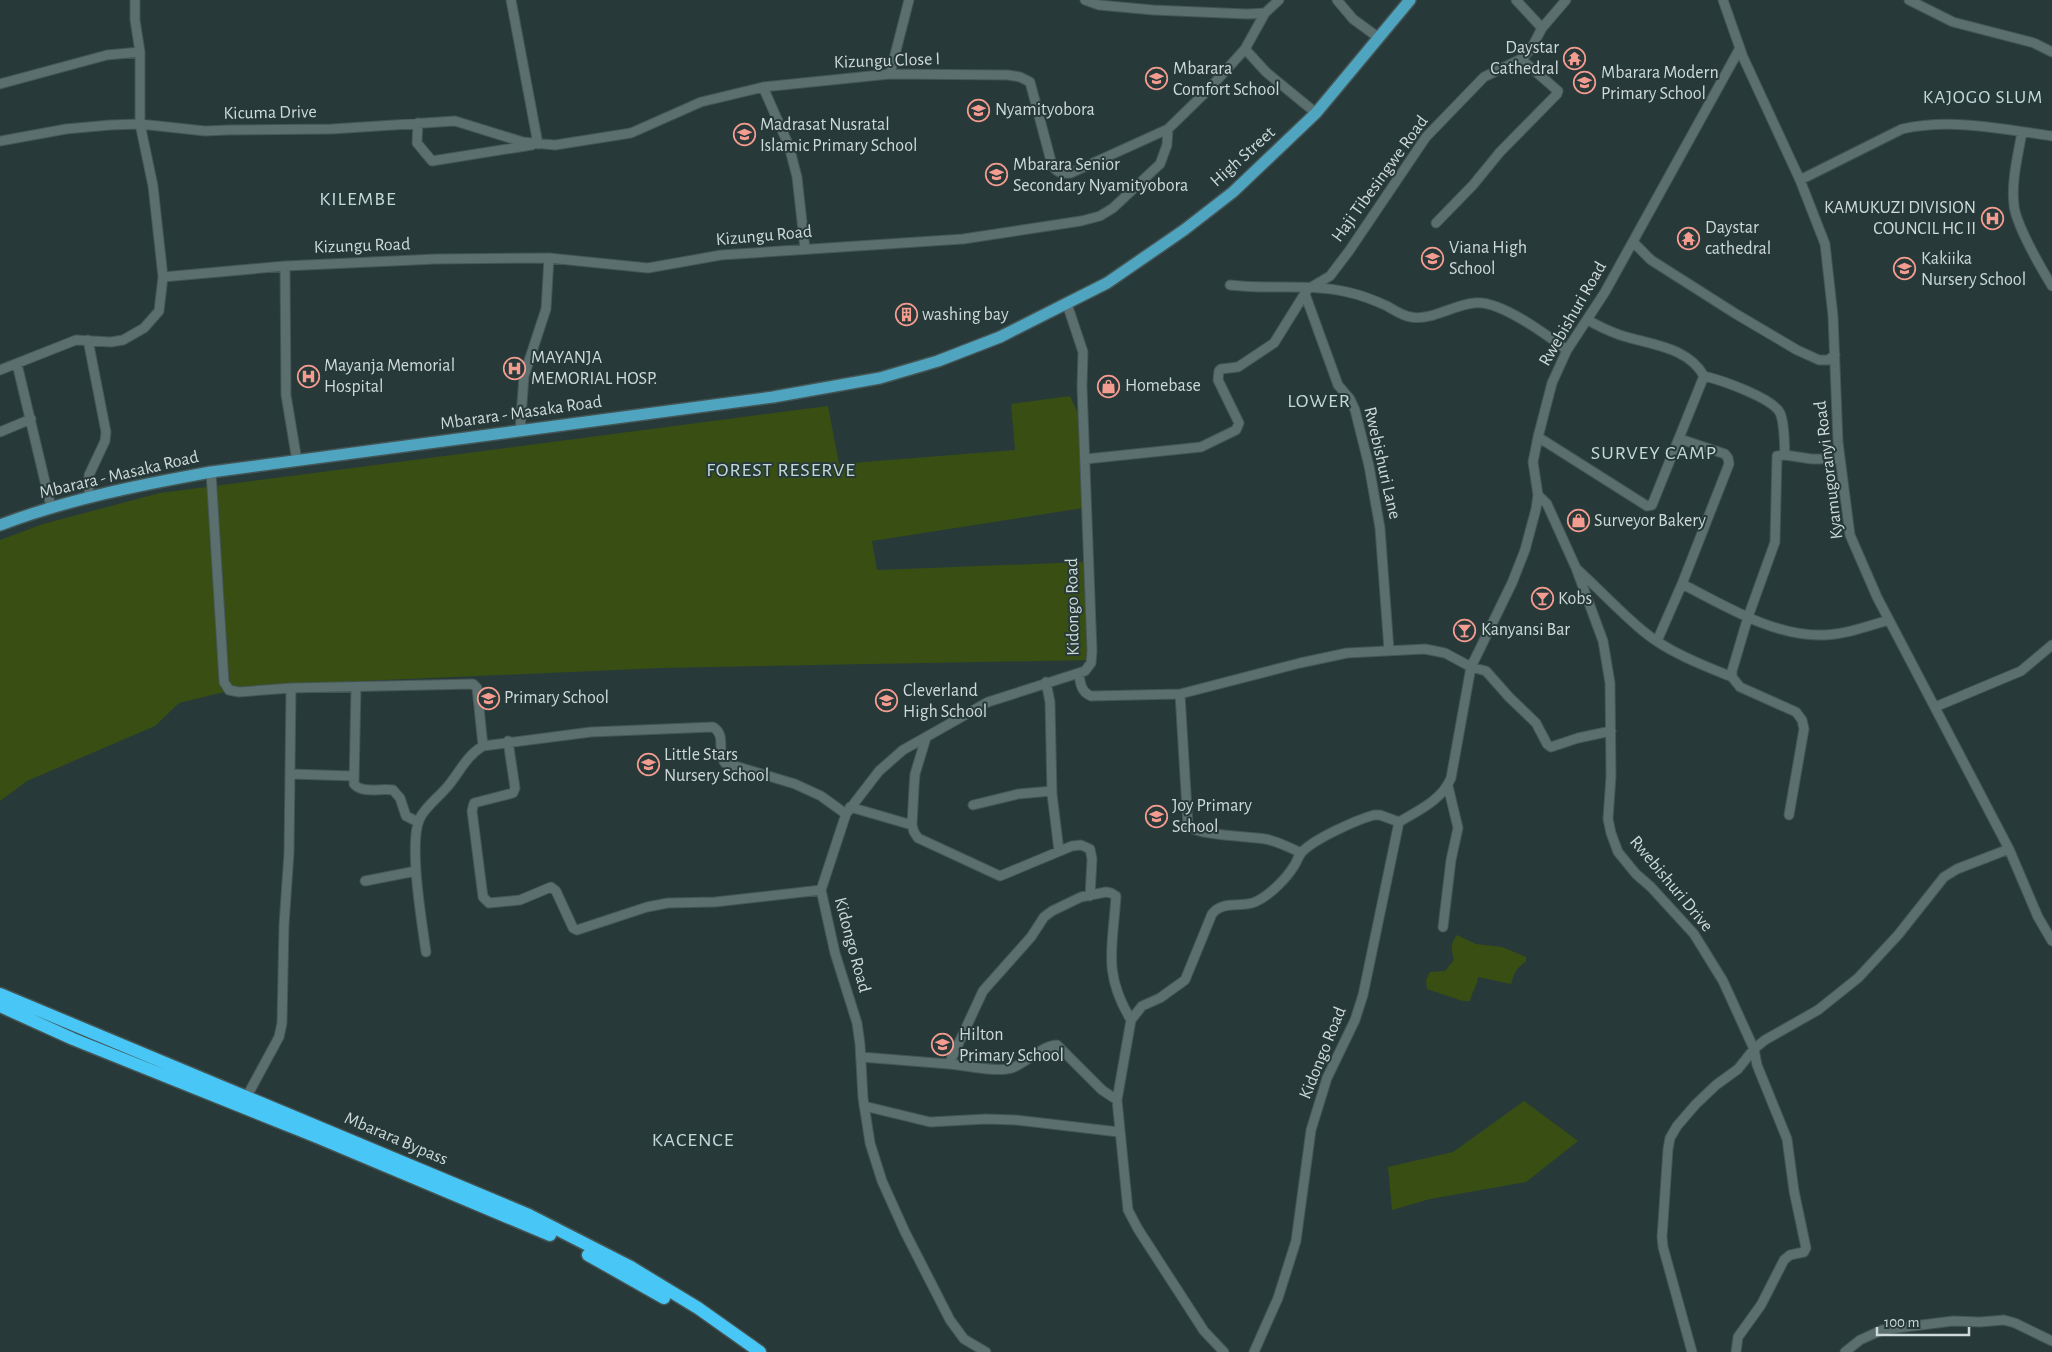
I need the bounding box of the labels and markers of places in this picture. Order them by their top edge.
place label: Daystar Cathedral [1490,39,1559,78]
temple icon: Daystar Cathedral [1563,46,1587,70]
place label: Mbarara Comfort School [1173,60,1280,99]
place label: Mbarara Modern Primary School [1601,64,1719,103]
school or university icon: Mbarara Comfort School [1145,67,1169,91]
school or university icon: Mbarara Modern Primary School [1573,71,1597,95]
school or university icon: Nyamityobora [967,98,991,122]
place label: Nyamityobora [995,101,1095,119]
place label: Madrasat Nusratal Islamic Primary School [760,116,917,155]
school or university icon: Madrasat Nusratal Islamic Primary School [732,123,756,147]
place label: Mbarara Senior Secondary Nyamityobora [1013,156,1188,195]
school or university icon: Mbarara Senior Secondary Nyamityobora [985,163,1009,187]
place label: KAMUKUZI DIVISION COUNCIL HC II [1824,199,1976,238]
hospital icon: KAMUKUZI DIVISION COUNCIL HC II [1980,206,2004,230]
place label: Daystar cathedral [1705,219,1771,258]
temple icon: Daystar cathedral [1677,226,1701,250]
place label: Viana High School [1449,239,1527,278]
school or university icon: Viana High School [1421,246,1445,270]
place label: Kakiika Nursery School [1921,250,2026,289]
school or university icon: Kakiika Nursery School [1893,257,1917,281]
building icon: washing bay [894,303,918,327]
place label: washing bay [922,306,1009,324]
place label: MAYANJA MEMORIAL HOSP. [531,349,657,388]
hospital icon: MAYANJA MEMORIAL HOSP. [503,356,527,380]
place label: Mayanja Memorial Hospital [324,357,455,396]
hospital icon: Mayanja Memorial Hospital [296,364,320,388]
shop icon: Homebase [1097,374,1121,398]
place label: Homebase [1125,377,1201,395]
shop icon: Surveyor Bakery [1566,509,1590,533]
place label: Surveyor Bakery [1594,512,1706,530]
bar icon: Kobs [1530,587,1554,611]
place label: Kobs [1558,590,1592,608]
bar icon: Kanyansi Bar [1453,618,1477,642]
place label: Kanyansi Bar [1481,621,1570,639]
place label: Cleverland High School [903,682,987,721]
school or university icon: Primary School [476,686,500,710]
place label: Primary School [504,689,609,707]
school or university icon: Cleverland High School [875,689,899,713]
place label: Little Stars Nursery School [664,746,769,785]
school or university icon: Little Stars Nursery School [636,753,660,777]
place label: Joy Primary School [1172,797,1252,836]
school or university icon: Joy Primary School [1144,804,1168,828]
place label: Hilton Primary School [959,1026,1064,1065]
school or university icon: Hilton Primary School [931,1033,955,1057]

